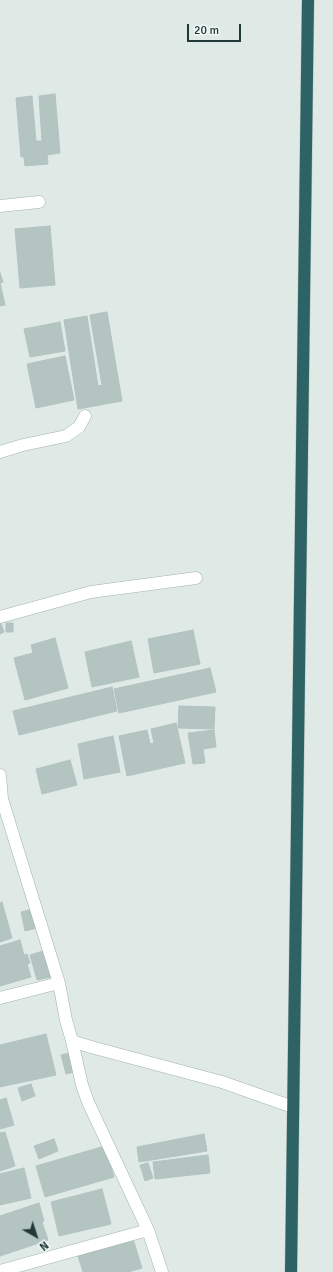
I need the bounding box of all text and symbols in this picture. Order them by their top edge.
scale bar [189,16,243,42]
text: 20 m [194,23,219,38]
north arrow [16,1216,56,1256]
text: N [37,1238,51,1253]

